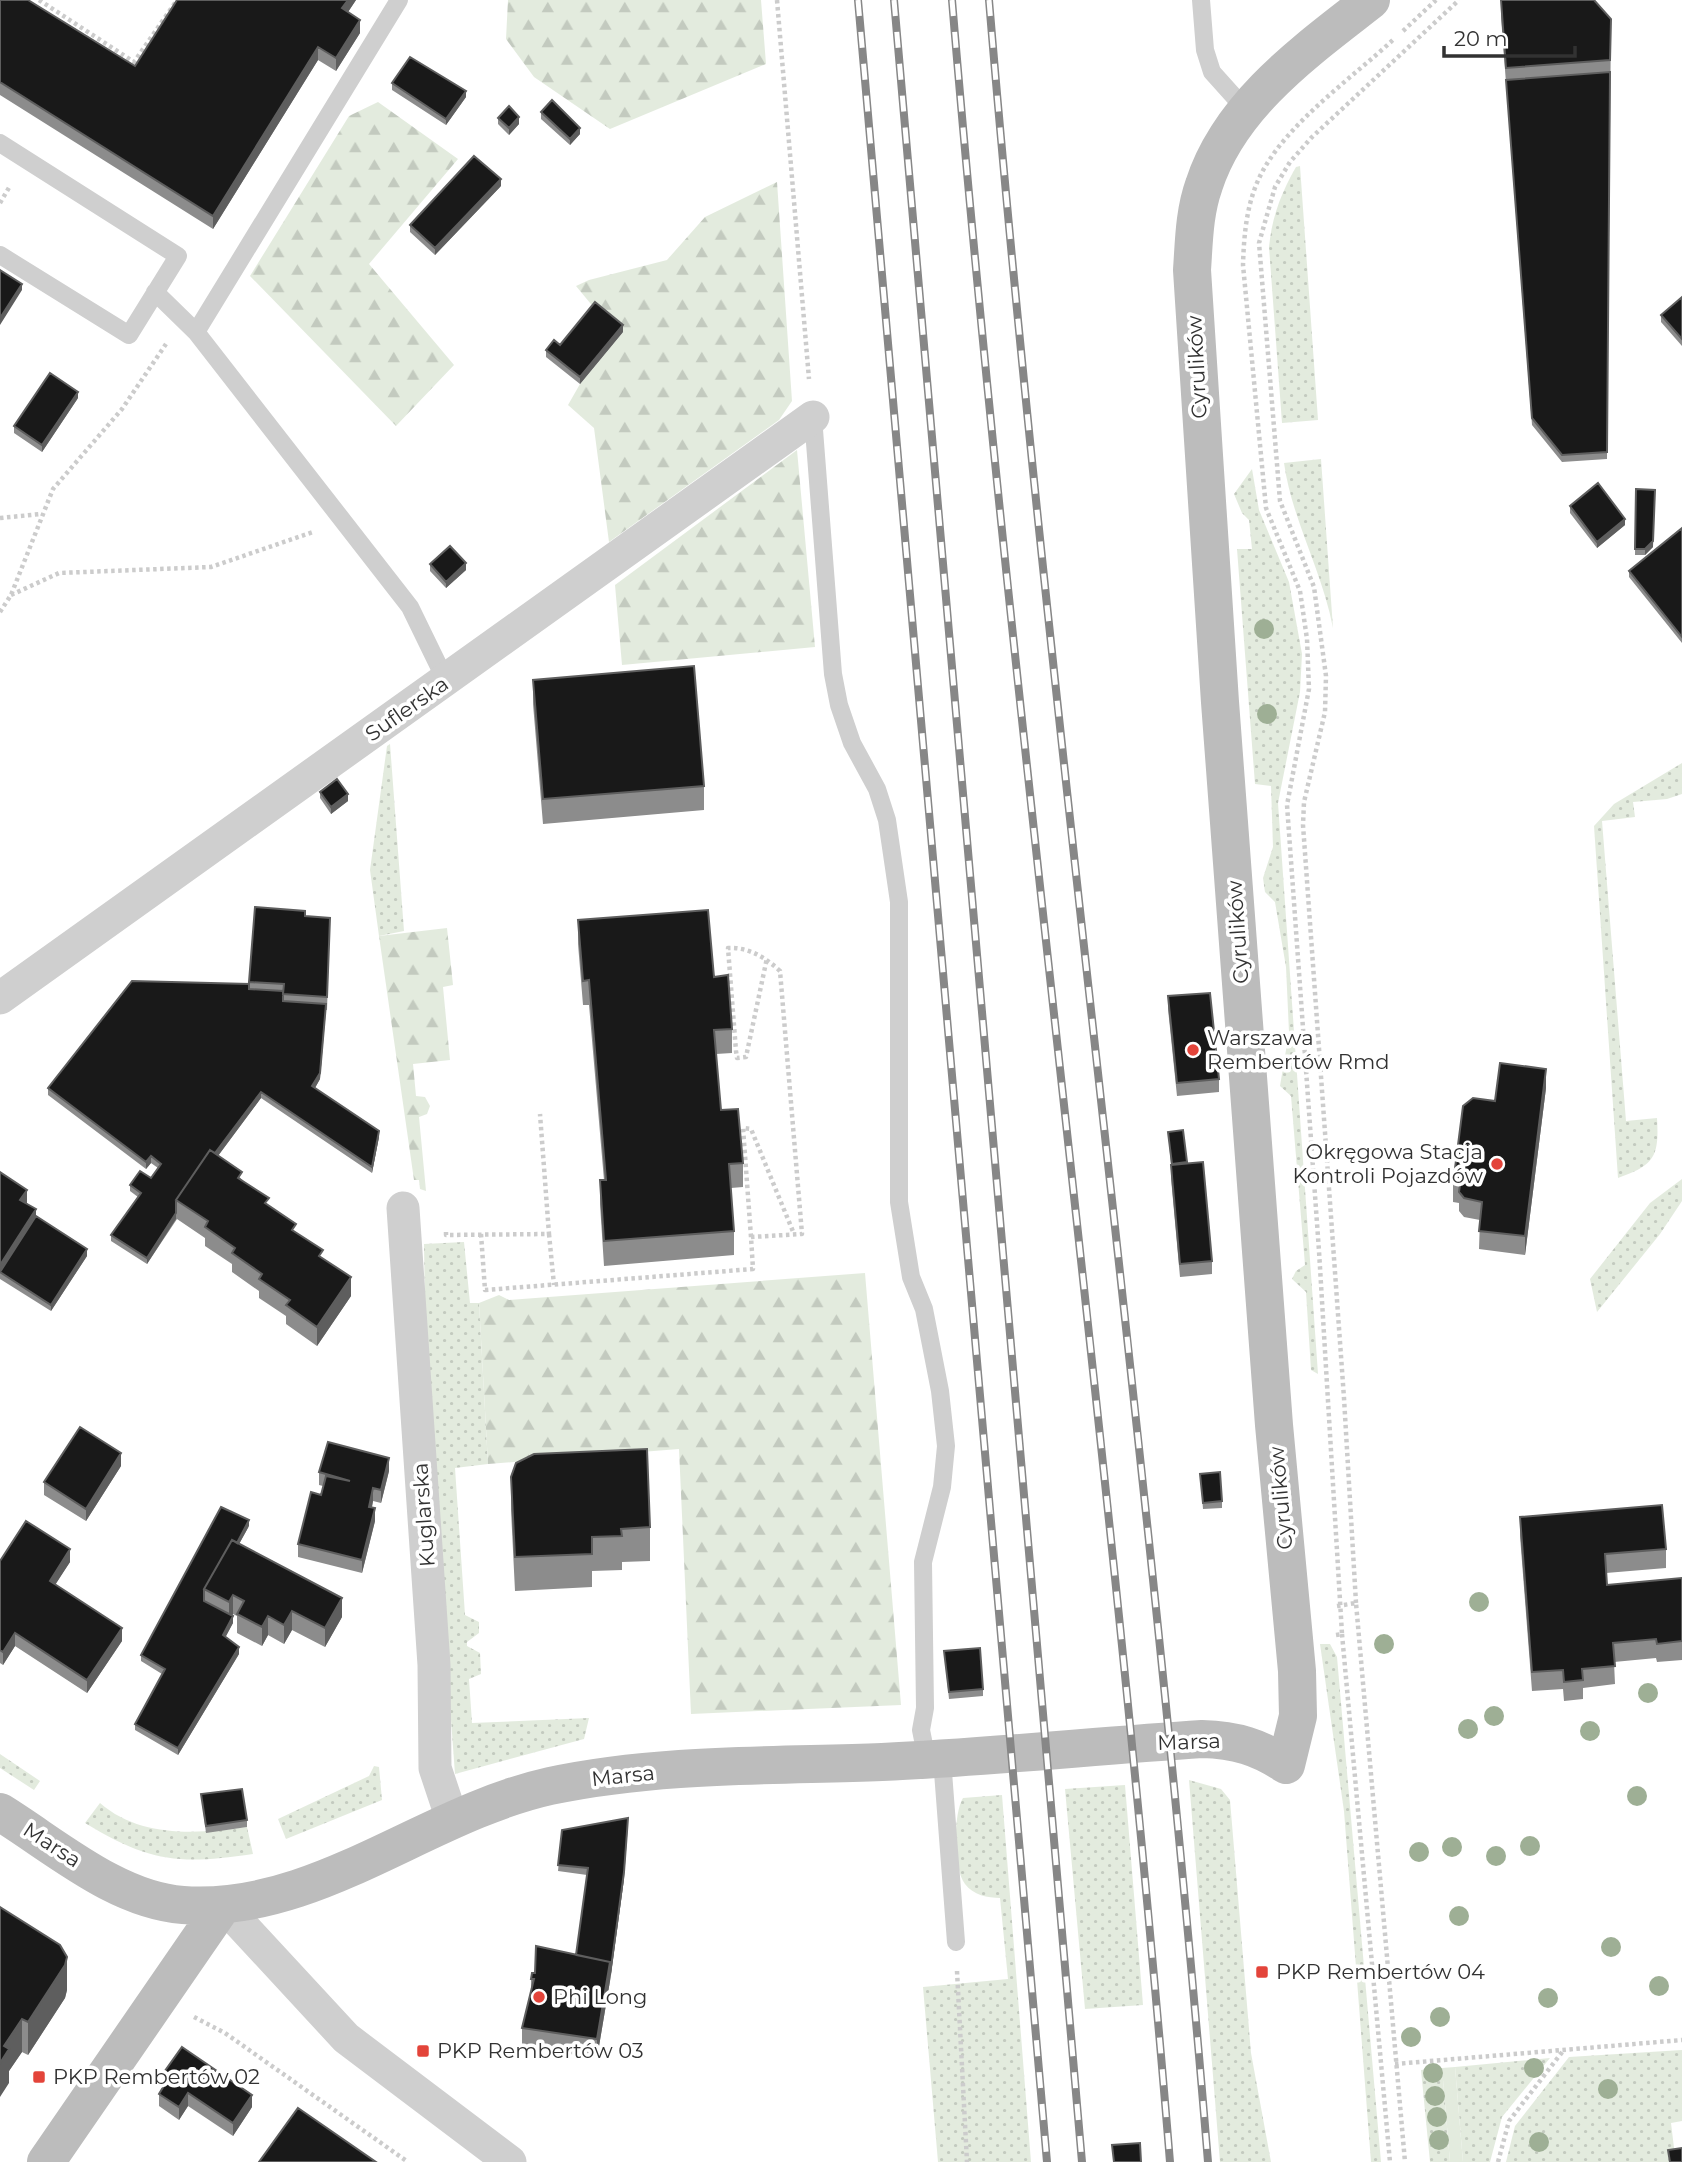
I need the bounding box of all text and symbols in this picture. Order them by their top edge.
scale bar [1444,14,1575,58]
text: 20 m [1454,26,1508,51]
street label: Cyrulików [1181,314,1212,419]
street label: Suflerska [360,671,453,746]
street label: Cyrulików [1221,879,1254,985]
place label: Warszawa Rembertów Rmd [1207,1025,1389,1074]
marker: Warszawa Rembertów Rmd [1185,1042,1201,1058]
place label: Okręgowa Stacja Kontroli Pojazdów [1292,1139,1484,1188]
marker: Okręgowa Stacja Kontroli Pojazdów [1489,1156,1505,1172]
street label: Cyrulików [1263,1445,1297,1551]
street label: Kuglarska [407,1462,440,1568]
street label: Marsa [1157,1728,1221,1755]
street label: Marsa [590,1760,656,1791]
street label: Marsa [19,1817,86,1872]
place label: PKP Rembertów 04 [1276,1959,1485,1984]
marker: PKP Rembertów 04 [1254,1964,1270,1980]
place label: Phi Long [553,1984,647,2009]
marker: Phi Long [531,1989,547,2005]
place label: PKP Rembertów 03 [437,2038,644,2063]
marker: PKP Rembertów 03 [415,2043,431,2059]
place label: PKP Rembertów 02 [53,2064,260,2089]
marker: PKP Rembertów 02 [31,2069,47,2085]

